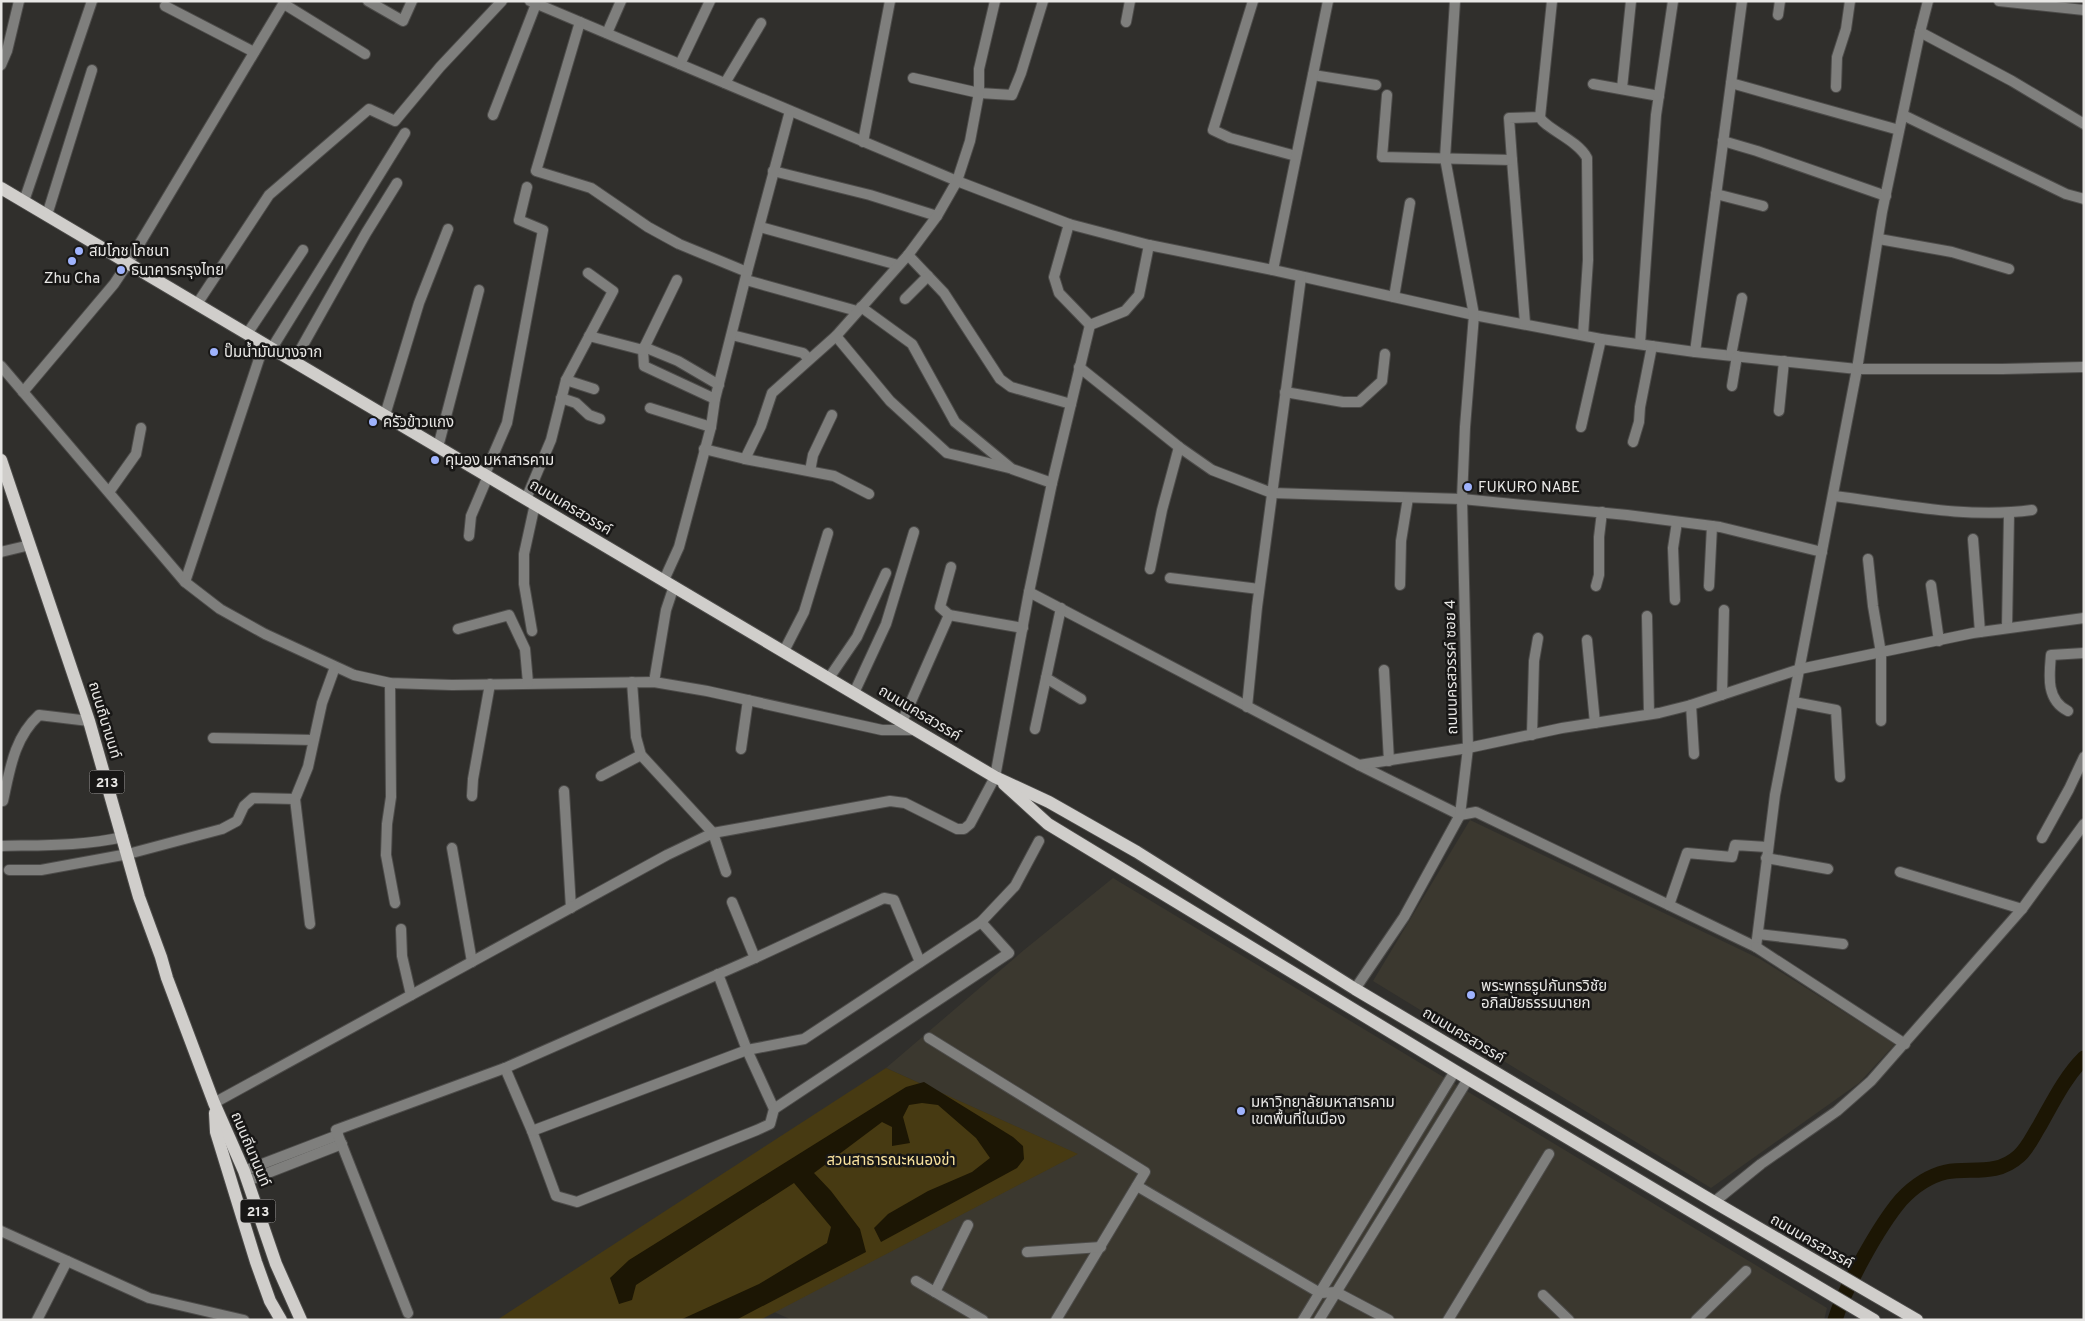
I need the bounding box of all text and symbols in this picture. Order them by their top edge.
place label: สมโภช โภชนา [89,243,169,262]
marker: สมโภช โภชนา [73,245,85,257]
marker: Zhu Cha [66,255,78,267]
place label: ธนาคารกรุงไทย [131,262,224,281]
marker: ธนาคารกรุงไทย [115,264,127,276]
place label: Zhu Cha [44,270,100,289]
place label: ปั๊มน้ำมันบางจาก [224,341,322,363]
marker: ปั๊มน้ำมันบางจาก [208,346,220,358]
place label: ครัวข้าวแกง [383,414,454,433]
marker: ครัวข้าวแกง [367,416,379,428]
place label: คุมอง มหาสารคาม [445,452,554,471]
marker: คุมอง มหาสารคาม [429,454,441,466]
street label: ถนนนครสวรรค์ [525,476,615,540]
place label: FUKURO NABE [1478,479,1580,498]
marker: FUKURO NABE [1462,481,1474,493]
street label: ถนนนครสวรรค์ ซอย 4 [1442,599,1463,735]
street label: ถนนถีนานนท์ [83,680,124,761]
street label: ถนนนครสวรรค์ [874,682,964,746]
road number: 213 [90,770,124,794]
place label: พระพุทธรูปกันทรวิชัย อภิสมัยธรรมนายก [1481,978,1607,1014]
marker: พระพุทธรูปกันทรวิชัย อภิสมัยธรรมนายก [1465,989,1477,1001]
street label: ถนนนครสวรรค์ [1418,1004,1508,1068]
place label: มหาวิทยาลัยมหาสารคาม เขตพื้นที่ในเมือง [1251,1094,1395,1130]
marker: มหาวิทยาลัยมหาสารคาม เขตพื้นที่ในเมือง [1235,1105,1247,1117]
street label: ถนนถีนานนท์ [225,1109,274,1190]
park label: สวนสาธารณะหนองข่า [826,1151,956,1171]
road number: 213 [240,1200,276,1222]
street label: ถนนนครสวรรค์ [1766,1211,1856,1274]

